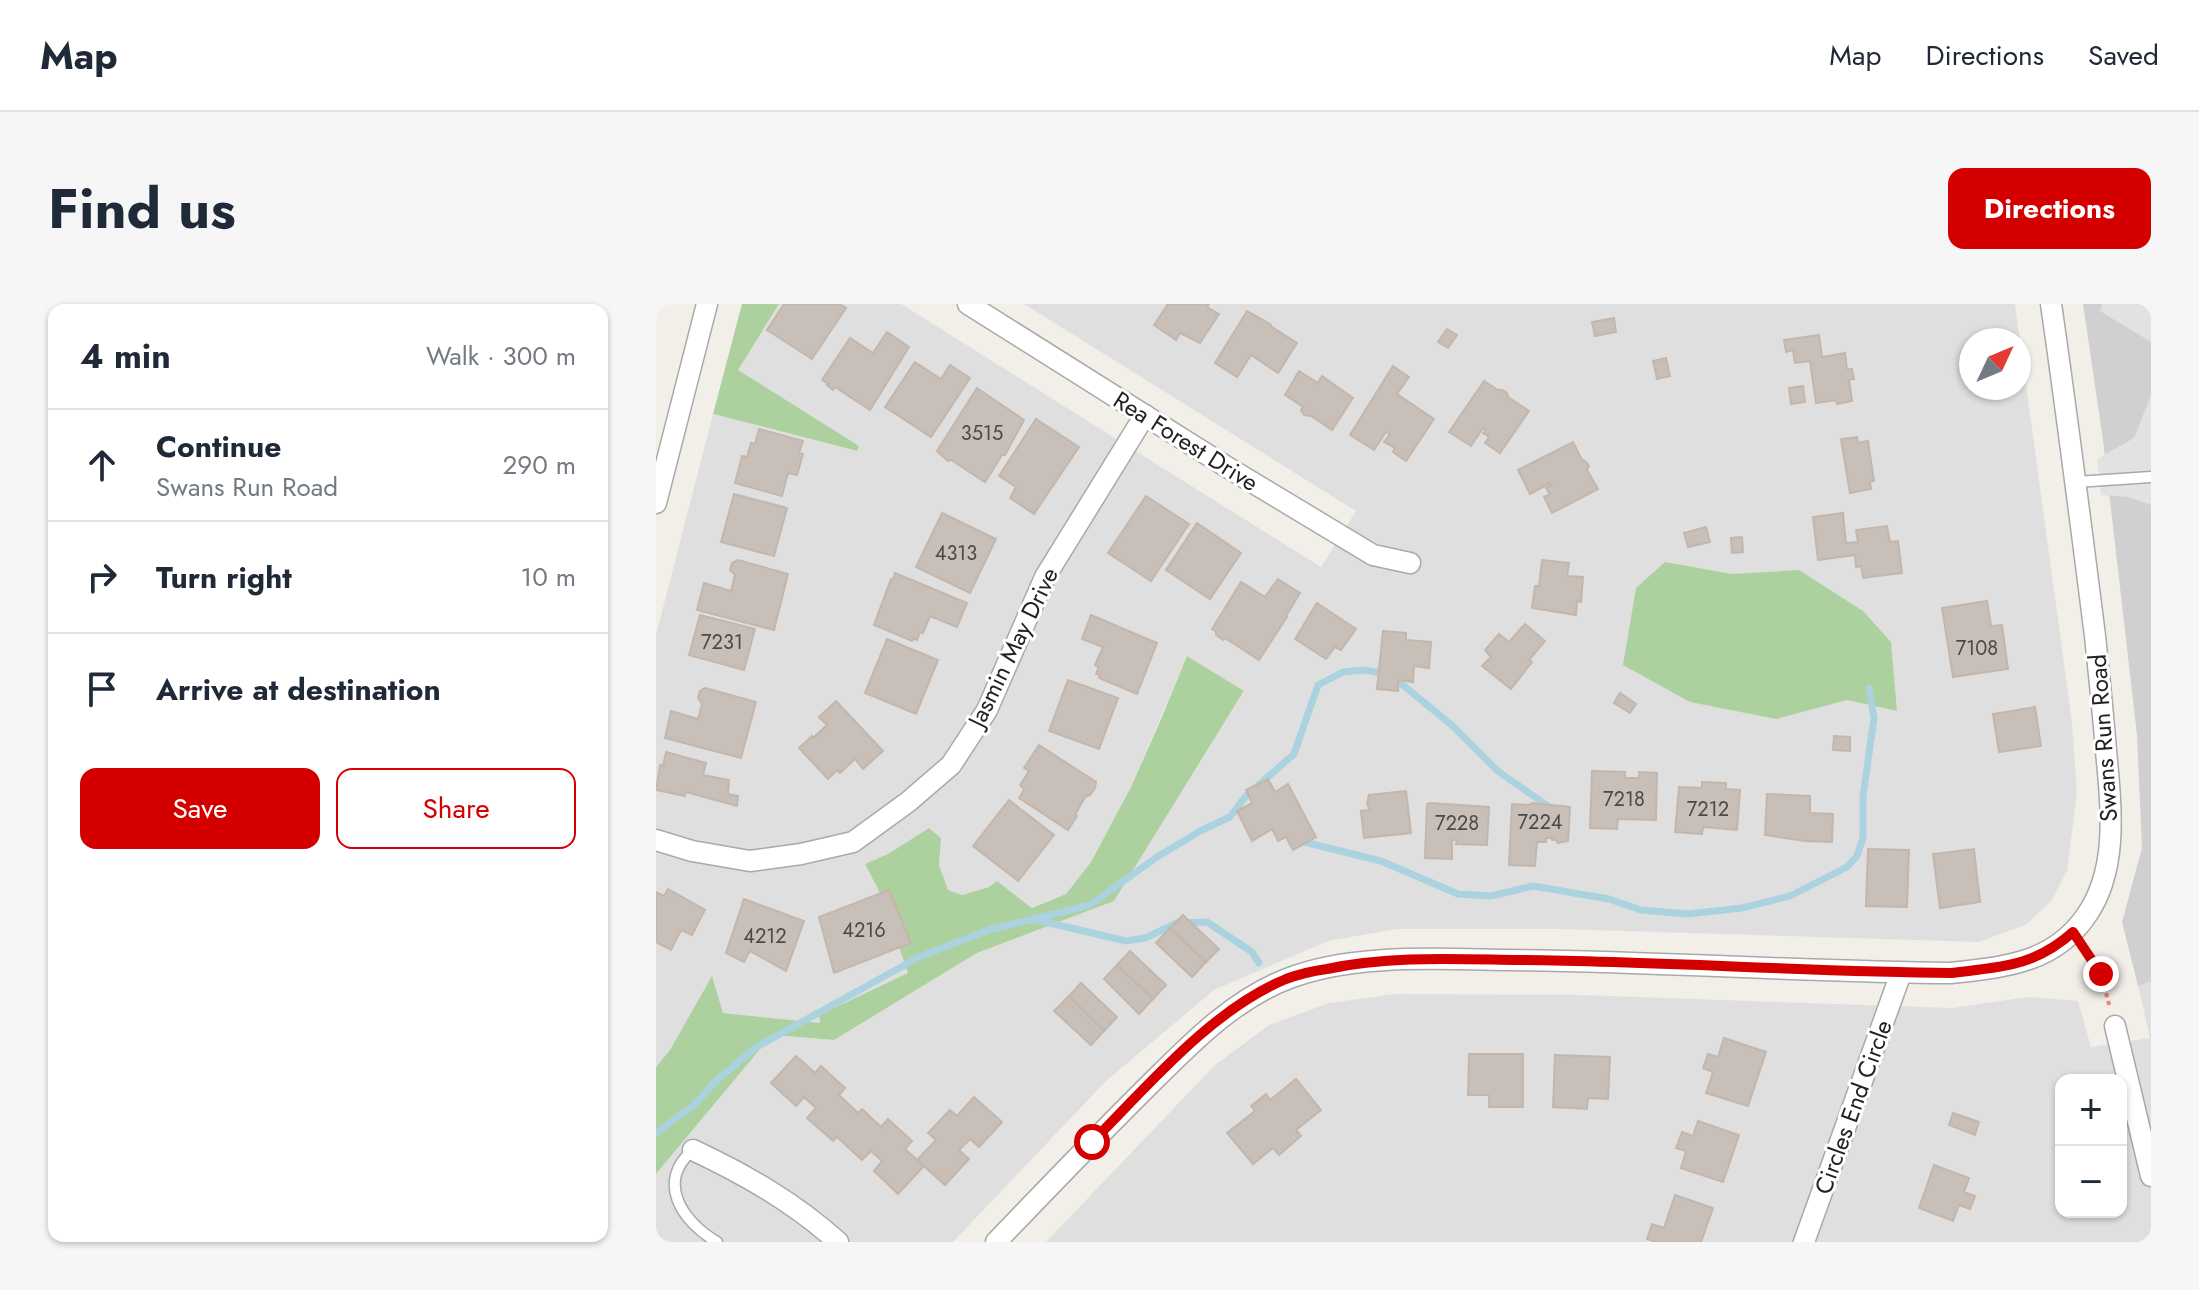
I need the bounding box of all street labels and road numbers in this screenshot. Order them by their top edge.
street label: Rea Forest Drive [1107,382,1265,500]
street label: Jasmin May Drive [958,561,1067,735]
street label: Swans Run Road [2080,653,2126,823]
street label: Circles End Circle [1805,1015,1901,1199]

